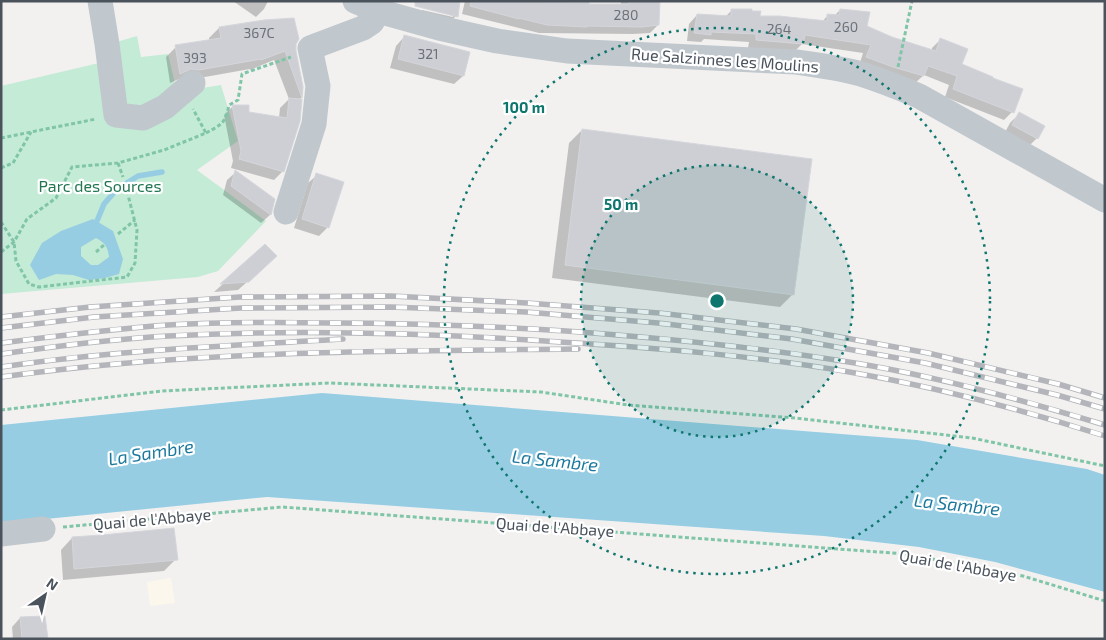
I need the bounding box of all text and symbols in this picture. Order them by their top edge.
house number: 280 [614,6,638,23]
house number: 260 [834,18,858,35]
house number: 264 [767,20,791,37]
house number: 367C [244,24,274,41]
street label: Rue Salzinnes les Moulins [631,43,820,76]
house number: 321 [417,45,439,62]
house number: 393 [183,49,207,66]
text: 100 m [503,98,545,116]
park label: Parc des Sources [38,176,162,195]
text: 50 m [604,195,638,213]
centre of rings [708,292,726,310]
water label: La Sambre [106,434,196,470]
water label: La Sambre [511,445,600,476]
water label: La Sambre [913,489,1002,520]
street label: Quai de l'Abbaye [92,504,212,534]
street label: Quai de l'Abbaye [495,513,615,541]
street label: Quai de l'Abbaye [898,545,1018,585]
north arrow [20,570,70,620]
text: N [44,574,61,594]

